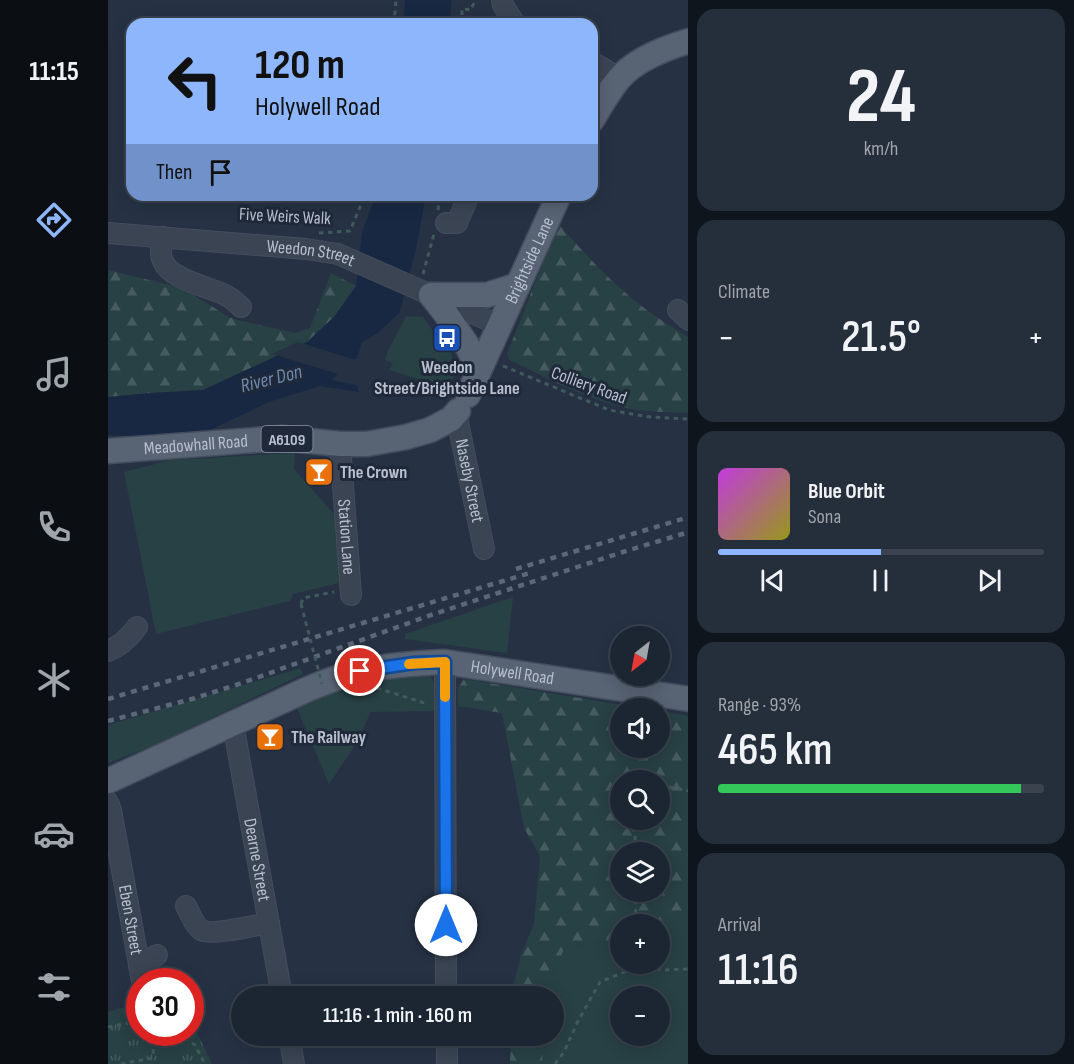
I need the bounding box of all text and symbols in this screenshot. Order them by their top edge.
text: 120 m [255,40,345,91]
icon: left [156,42,234,120]
text: 24 [846,51,916,144]
text: 11:15 [29,56,79,88]
text: Holywell Road [255,91,381,123]
text: km/h [864,137,898,161]
icon: arrive [204,156,237,189]
text: Then [156,159,192,186]
icon: directions [33,199,75,241]
street label: Five Weirs Walk [239,204,332,229]
street label: Brightside Lane [501,214,559,307]
street label: Weedon Street [266,236,359,271]
text: Climate [718,280,770,304]
text: 21.5° [841,310,921,365]
text: − [718,318,734,358]
text: + [1028,318,1044,358]
bus stop icon: Weedon Street/Brightside Lane [431,322,463,354]
icon: music [33,353,75,395]
place label: Weedon Street/Brightside Lane [374,357,520,399]
water label: River Don [238,360,305,398]
street label: Colliery Road [548,362,629,409]
road number: A6109 [262,426,312,452]
street label: Meadowhall Road [143,431,249,459]
street label: Naseby Street [451,437,488,525]
bar icon: The Crown [303,456,335,488]
place label: The Crown [340,462,407,483]
text: Blue Orbit [808,478,885,505]
street label: Station Lane [333,498,359,575]
text: Sona [808,505,841,529]
icon: phone [33,506,75,548]
icon: previous [756,564,789,597]
icon: pause [864,564,897,597]
icon: next [973,564,1006,597]
north arrow [610,626,670,686]
map controls [610,626,670,1046]
pin [334,645,385,696]
icon: arrive [343,654,376,687]
street label: Holywell Road [469,656,555,689]
icon: climate [33,659,75,701]
text: Range · 93% [718,693,801,717]
button: sound [610,698,670,758]
bar icon: The Railway [254,721,286,753]
text: 465 km [718,723,832,778]
place label: The Railway [291,727,366,748]
button: search [610,770,670,830]
icon: car [33,813,75,855]
street label: Dearne Street [239,817,275,904]
button: layers [610,842,670,902]
street label: Eben Street [114,883,147,957]
position arrow [414,893,478,957]
text: Arrival [718,913,761,937]
button: + [610,914,670,974]
text: 11:16 [718,943,798,998]
icon: filters [33,966,75,1008]
speed limit sign: 30 [126,968,204,1046]
button: − [610,986,670,1046]
text: 11:16 · 1 min · 160 m [323,1002,472,1029]

